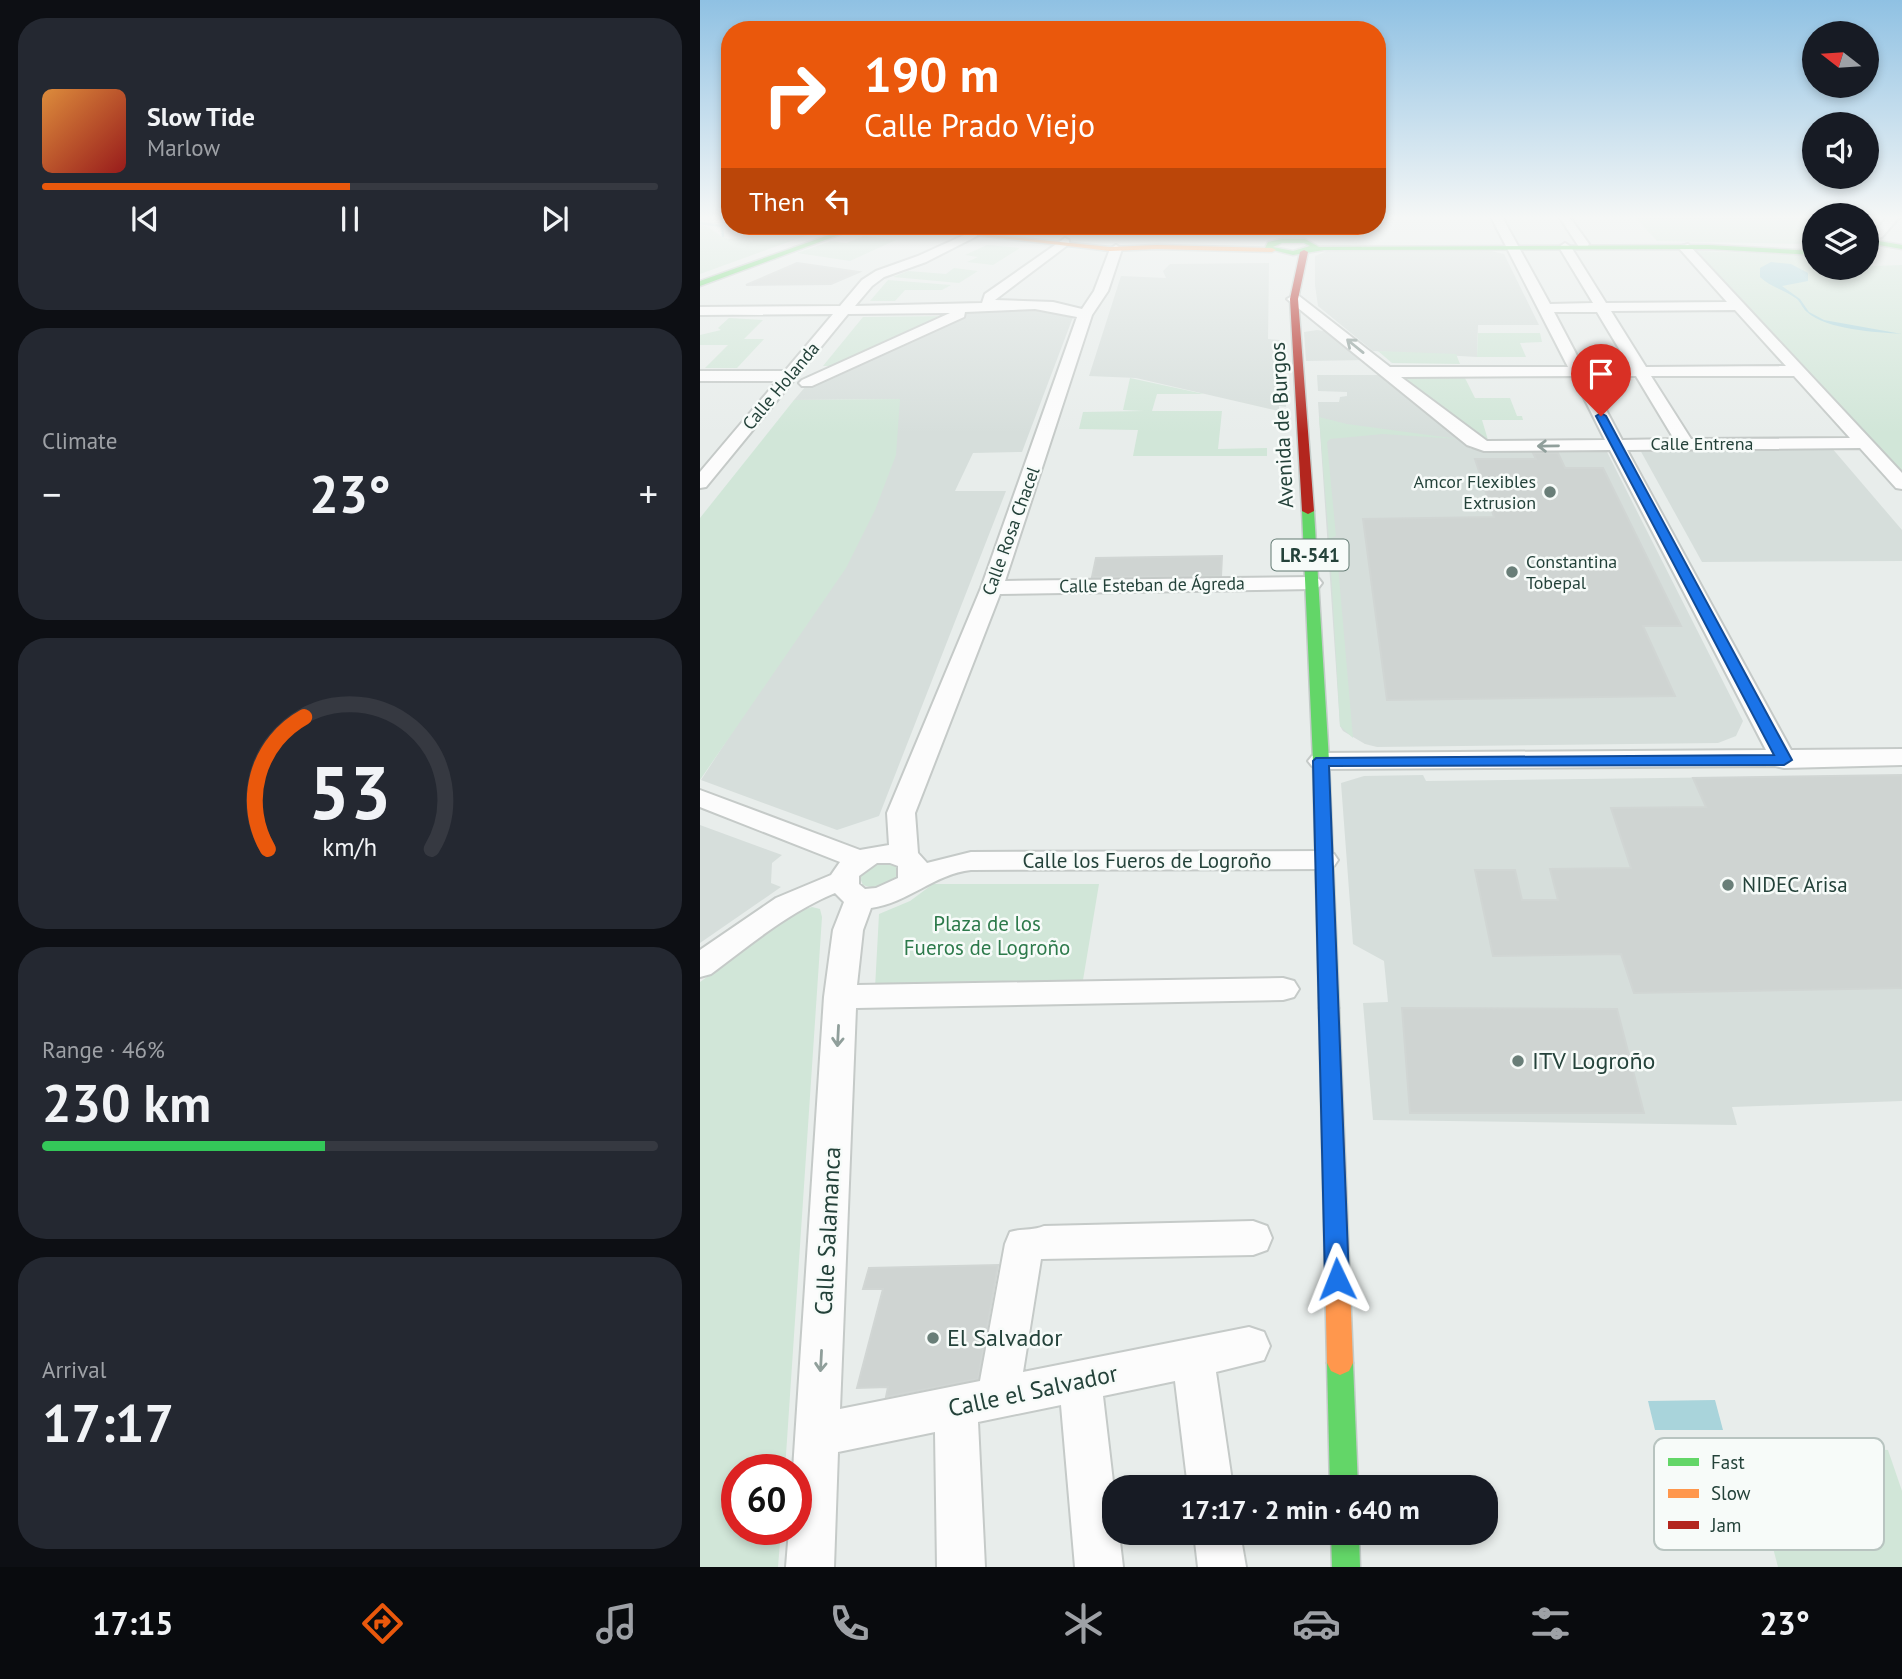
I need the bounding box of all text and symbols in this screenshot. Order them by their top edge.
north arrow [1802,21,1880,98]
map controls [1802,21,1879,280]
text: 190 m [864,42,999,106]
icon: right [749,49,840,140]
text: Slow Tide [147,100,255,133]
text: Calle Prado Viejo [864,104,1095,146]
button: sound [1802,112,1879,189]
text: Marlow [147,133,220,162]
icon: left [819,182,857,220]
text: Then [749,185,805,218]
icon: previous [126,200,164,238]
icon: pause [331,200,369,238]
icon: next [536,200,574,238]
button: layers [1802,203,1879,280]
street label: Calle Holanda [737,337,824,434]
one-way arrow [1346,338,1364,354]
street label: Avenida de Burgos [1264,341,1299,509]
pin [1571,344,1631,416]
icon: arrive [1582,355,1620,393]
text: Climate [42,426,117,455]
street label: Calle Entrena [1651,432,1754,455]
one-way arrow [1536,439,1559,452]
text: 23° [309,460,391,527]
street label: Calle Rosa Chacel [977,463,1045,598]
text: − [42,469,61,518]
text: + [639,469,658,518]
place label: Amcor Flexibles Extrusion [1413,470,1536,514]
marker: Amcor Flexibles Extrusion [1542,484,1558,500]
road number: LR-541 [1272,540,1348,570]
place label: Constantina Tobepal [1526,550,1617,594]
marker: Constantina Tobepal [1504,564,1520,580]
street label: Calle Esteban de Ágreda [1059,571,1245,598]
text: 53 [309,746,391,840]
text: km/h [323,831,377,863]
street label: Calle los Fueros de Logroño [1023,847,1271,874]
place label: NIDEC Arisa [1742,871,1848,898]
marker: NIDEC Arisa [1720,877,1736,893]
park label: Plaza de los Fueros de Logroño [904,910,1070,961]
one-way arrow [832,1024,845,1047]
text: Range · 46% [42,1035,165,1064]
place label: ITV Logroño [1532,1045,1655,1076]
marker: ITV Logroño [1510,1053,1526,1069]
text: 230 km [42,1069,211,1136]
street label: Calle Salamanca [808,1146,847,1316]
position arrow [1300,1242,1374,1316]
place label: El Salvador [947,1322,1062,1353]
marker: El Salvador [925,1330,941,1346]
one-way arrow [814,1350,827,1372]
text: Arrival [42,1355,106,1384]
street label: Calle el Salvador [945,1357,1120,1424]
text: 17:17 [42,1389,174,1456]
legend [1654,1438,1884,1550]
text: Fast [1711,1450,1745,1474]
speed limit sign: 60 [721,1454,812,1545]
text: Slow [1711,1481,1751,1505]
text: 17:17 · 2 min · 640 m [1180,1493,1420,1526]
text: Jam [1710,1513,1741,1537]
icon: directions [358,1599,407,1648]
icon: music [592,1599,641,1648]
icon: phone [825,1599,874,1648]
icon: climate [1059,1599,1108,1648]
icon: car [1292,1599,1341,1648]
icon: filters [1526,1599,1575,1648]
text: 17:15 [92,1602,173,1644]
text: 23° [1759,1602,1810,1644]

